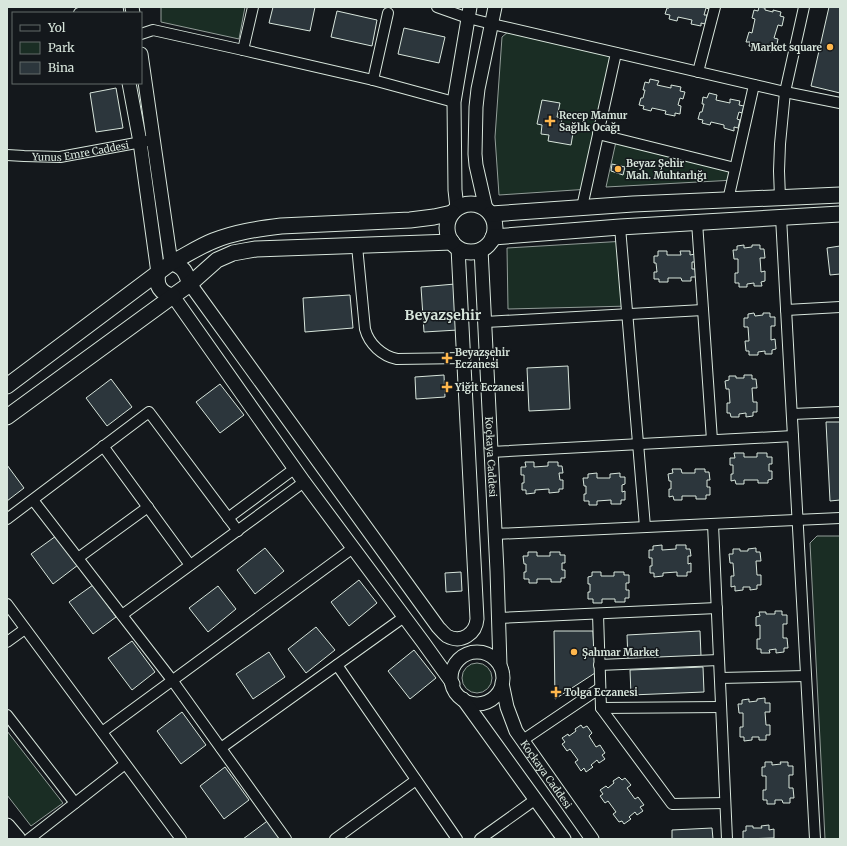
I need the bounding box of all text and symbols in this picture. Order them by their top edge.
legend [12,12,142,84]
text: Yol [47,20,66,35]
text: Park [48,40,75,55]
place label: Market square [751,41,823,54]
marker: Market square [825,42,835,52]
text: Bina [48,60,75,75]
place label: Recep Mamur Sağlık Ocağı [559,109,628,134]
marker: Recep Mamur Sağlık Ocağı [544,115,556,127]
street label: Yunus Emre Caddesi [31,138,130,164]
place label: Beyaz Şehir Mah. Muhtarlığı [626,157,707,182]
marker: Beyaz Şehir Mah. Muhtarlığı [613,164,623,174]
district label: Beyazşehir [405,306,482,324]
place label: Beyazşehir Eczanesi [455,346,510,371]
marker: Beyazşehir Eczanesi [442,353,452,363]
place label: Yiğit Eczanesi [454,381,525,394]
marker: Yiğit Eczanesi [442,382,452,392]
street label: Koçkaya Caddesi [483,416,500,497]
place label: Şahmar Market [582,646,659,659]
marker: Şahmar Market [569,647,579,657]
place label: Tolga Eczanesi [564,686,638,699]
marker: Tolga Eczanesi [551,687,561,697]
street label: Koçkaya Caddesi [518,738,575,811]

